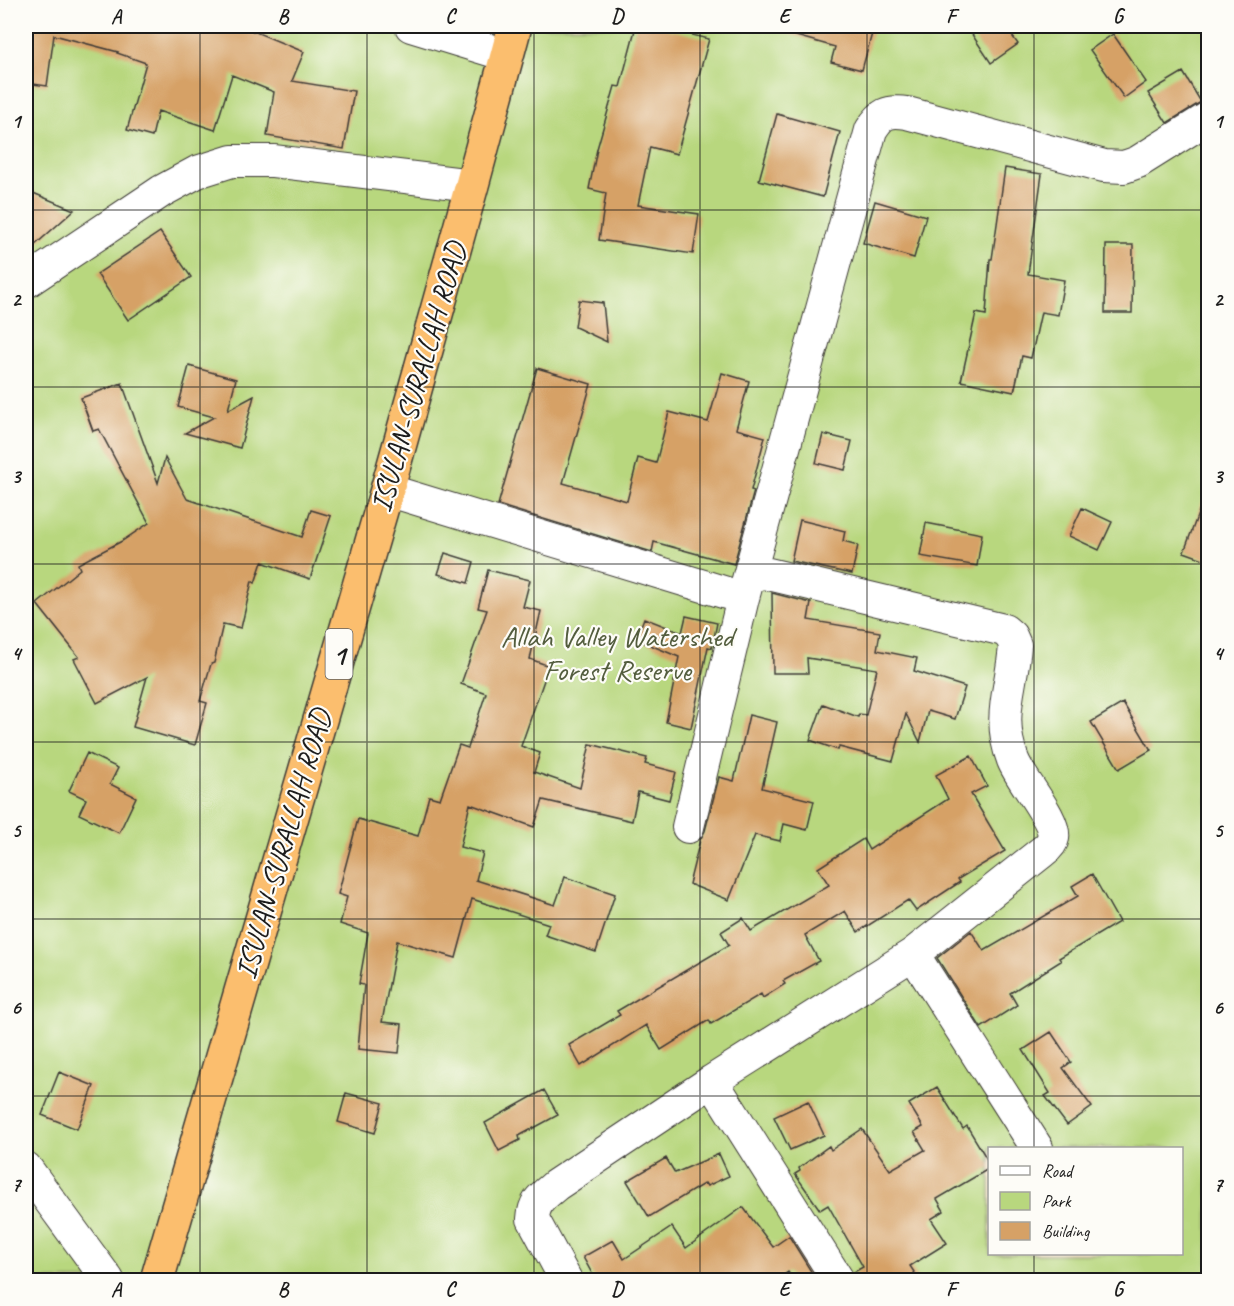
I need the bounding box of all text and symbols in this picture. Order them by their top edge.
text: A [111,4,123,29]
text: B [278,4,290,29]
text: C [445,4,457,29]
text: D [611,4,625,29]
text: E [779,4,793,29]
text: F [946,4,960,29]
text: G [1113,4,1126,29]
text: 1 [12,109,23,134]
text: 1 [1214,109,1225,134]
street label: ISULAN-SURALLAH ROAD [361,236,475,516]
text: 2 [12,287,23,312]
text: 2 [1214,287,1225,312]
text: 3 [12,464,23,489]
text: 3 [1214,464,1225,489]
park label: Allah Valley Watershed Forest Reserve [501,617,738,689]
road number: 1 [326,629,352,679]
text: 4 [12,641,24,666]
text: 4 [1214,641,1226,666]
street label: ISULAN-SURALLAH ROAD [226,703,340,983]
text: 5 [12,818,23,843]
text: 5 [1214,818,1225,843]
text: 6 [11,995,22,1020]
text: 6 [1213,995,1224,1020]
legend [988,1147,1183,1255]
text: Road [1042,1160,1075,1182]
text: 7 [12,1172,23,1197]
text: 7 [1214,1172,1225,1197]
text: Park [1042,1190,1072,1212]
text: Building [1042,1220,1091,1242]
text: A [111,1277,123,1302]
text: B [278,1277,290,1302]
text: C [445,1277,457,1302]
text: D [611,1277,625,1302]
text: E [779,1277,793,1302]
text: F [946,1277,960,1302]
text: G [1113,1277,1126,1302]

